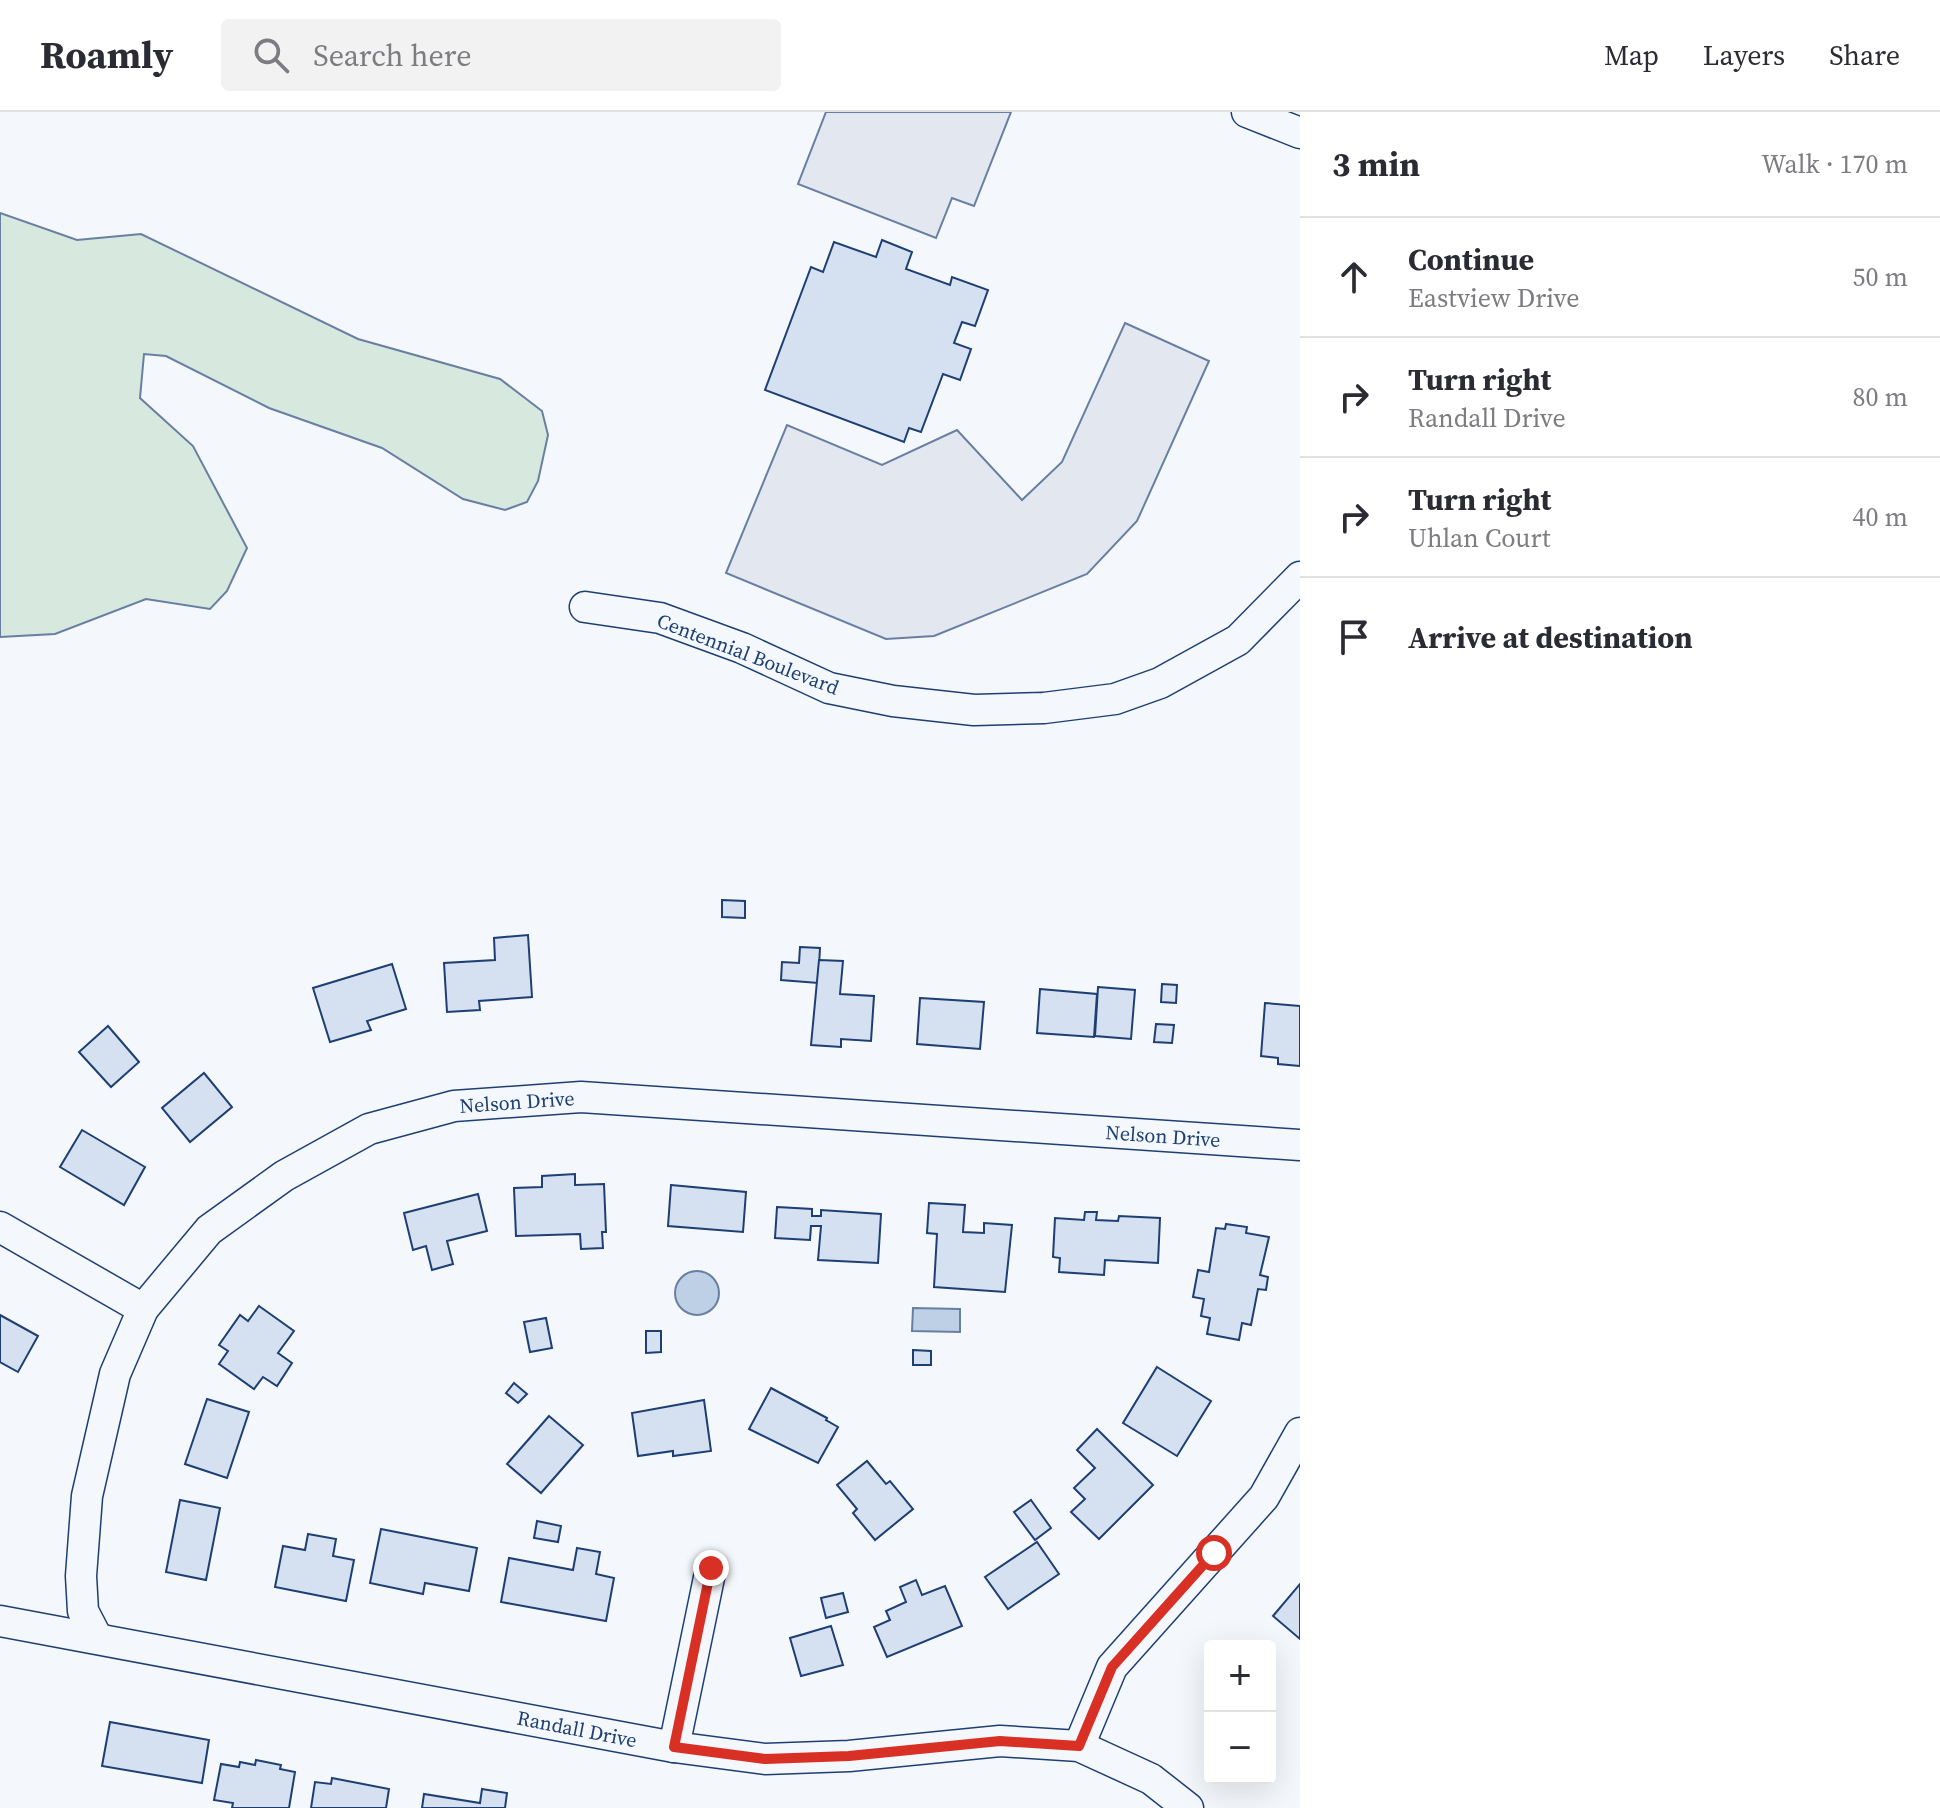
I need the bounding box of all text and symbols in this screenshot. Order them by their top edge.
search box [221,19,781,91]
text: Roamly [40,29,173,81]
icon: search [249,33,293,77]
text: Search here [313,35,472,76]
text: Map [1604,36,1659,74]
text: Layers [1703,36,1785,74]
text: Share [1829,36,1900,74]
text: 3 min [1332,141,1420,187]
text: Walk · 170 m [1761,146,1908,182]
text: Continue [1408,239,1534,280]
icon: ahead [1332,255,1376,299]
text: 50 m [1853,259,1908,295]
text: Eastview Drive [1408,280,1579,316]
text: Turn right [1408,359,1551,400]
icon: right [1332,375,1376,419]
text: 80 m [1853,379,1908,415]
text: Randall Drive [1408,400,1566,436]
text: Turn right [1408,479,1551,520]
icon: right [1332,495,1376,539]
text: 40 m [1853,499,1908,535]
text: Uhlan Court [1408,520,1550,556]
street label: Centennial Boulevard [653,606,844,702]
icon: arrive [1332,615,1376,659]
text: Arrive at destination [1408,617,1693,658]
street label: Nelson Drive [459,1084,575,1120]
street label: Nelson Drive [1105,1118,1221,1154]
route start [1196,1535,1232,1571]
route end [693,1550,729,1586]
map controls [1204,1640,1276,1784]
button: + [1204,1640,1276,1712]
street label: Randall Drive [515,1704,639,1754]
button: − [1204,1712,1276,1784]

